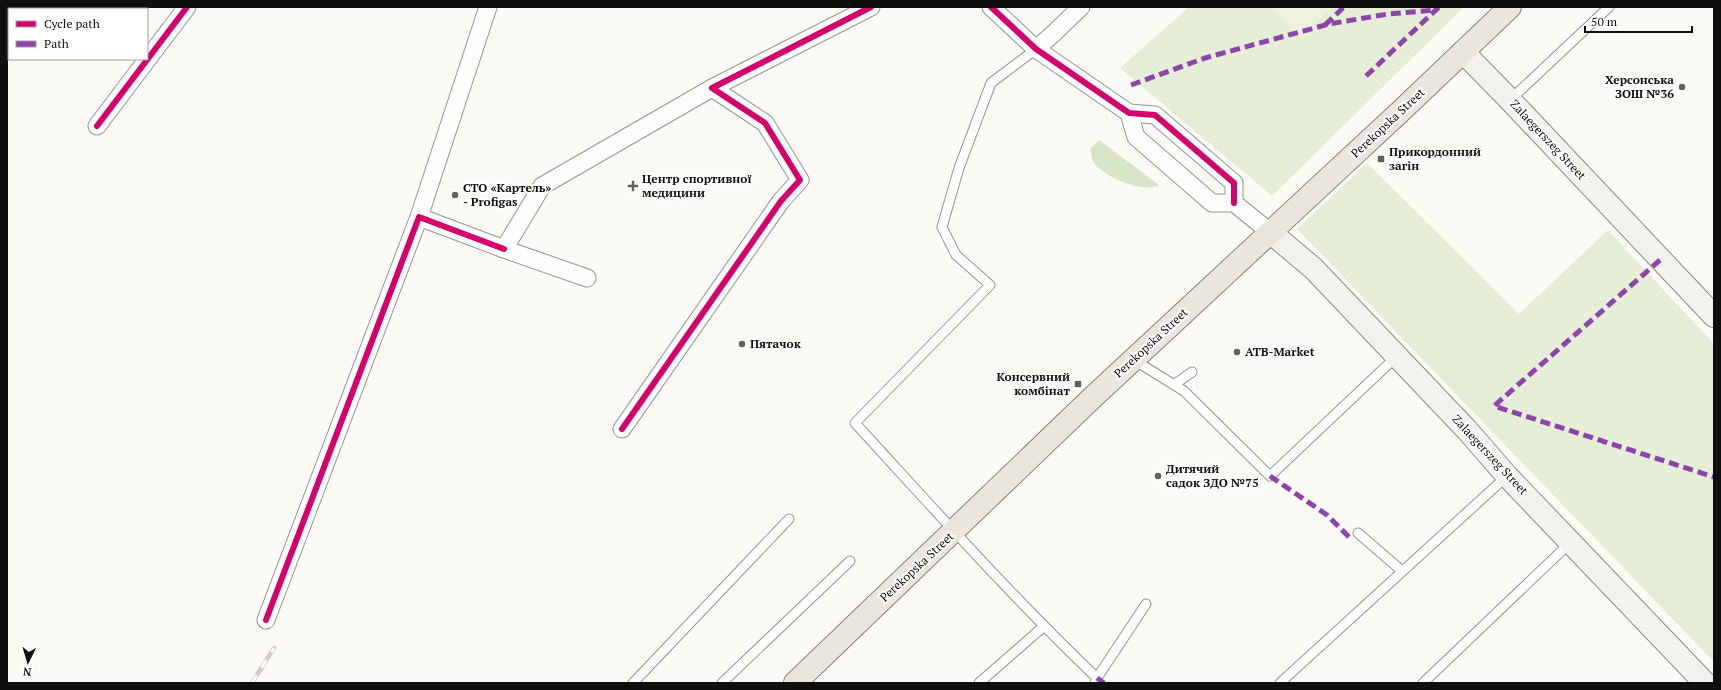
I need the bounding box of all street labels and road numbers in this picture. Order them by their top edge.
street label: Perekopska Street [1348,84,1428,161]
street label: Zalaegerszeg Street [1507,96,1590,183]
street label: Perekopska Street [1111,304,1191,381]
street label: Zalaegerszeg Street [1449,411,1532,498]
street label: Perekopska Street [877,528,957,605]

